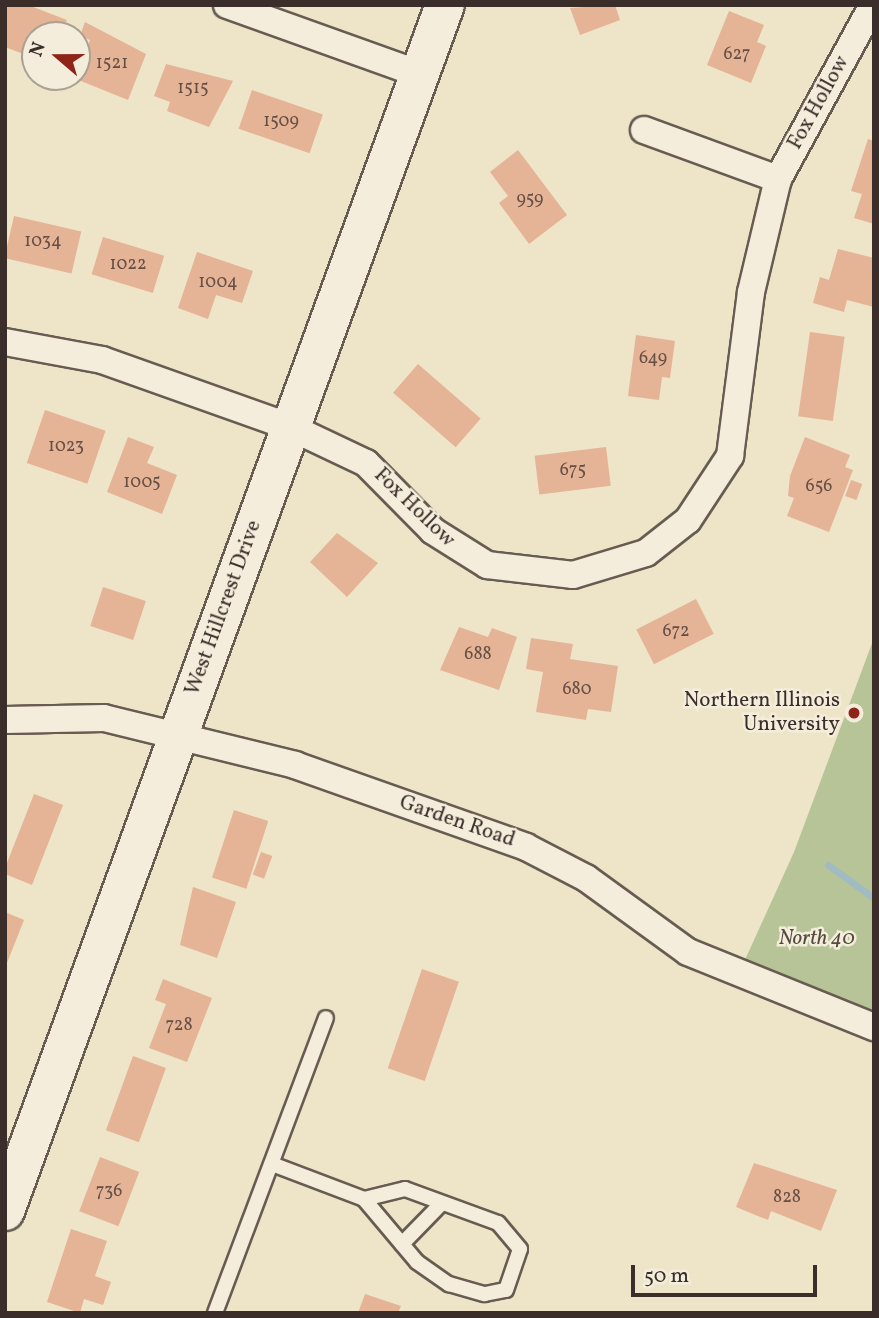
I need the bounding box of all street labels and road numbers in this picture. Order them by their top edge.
street label: Fox Hollow [783,52,855,154]
street label: Fox Hollow [368,463,460,553]
street label: West Hillcrest Drive [181,517,267,699]
street label: Garden Road [396,790,518,854]

